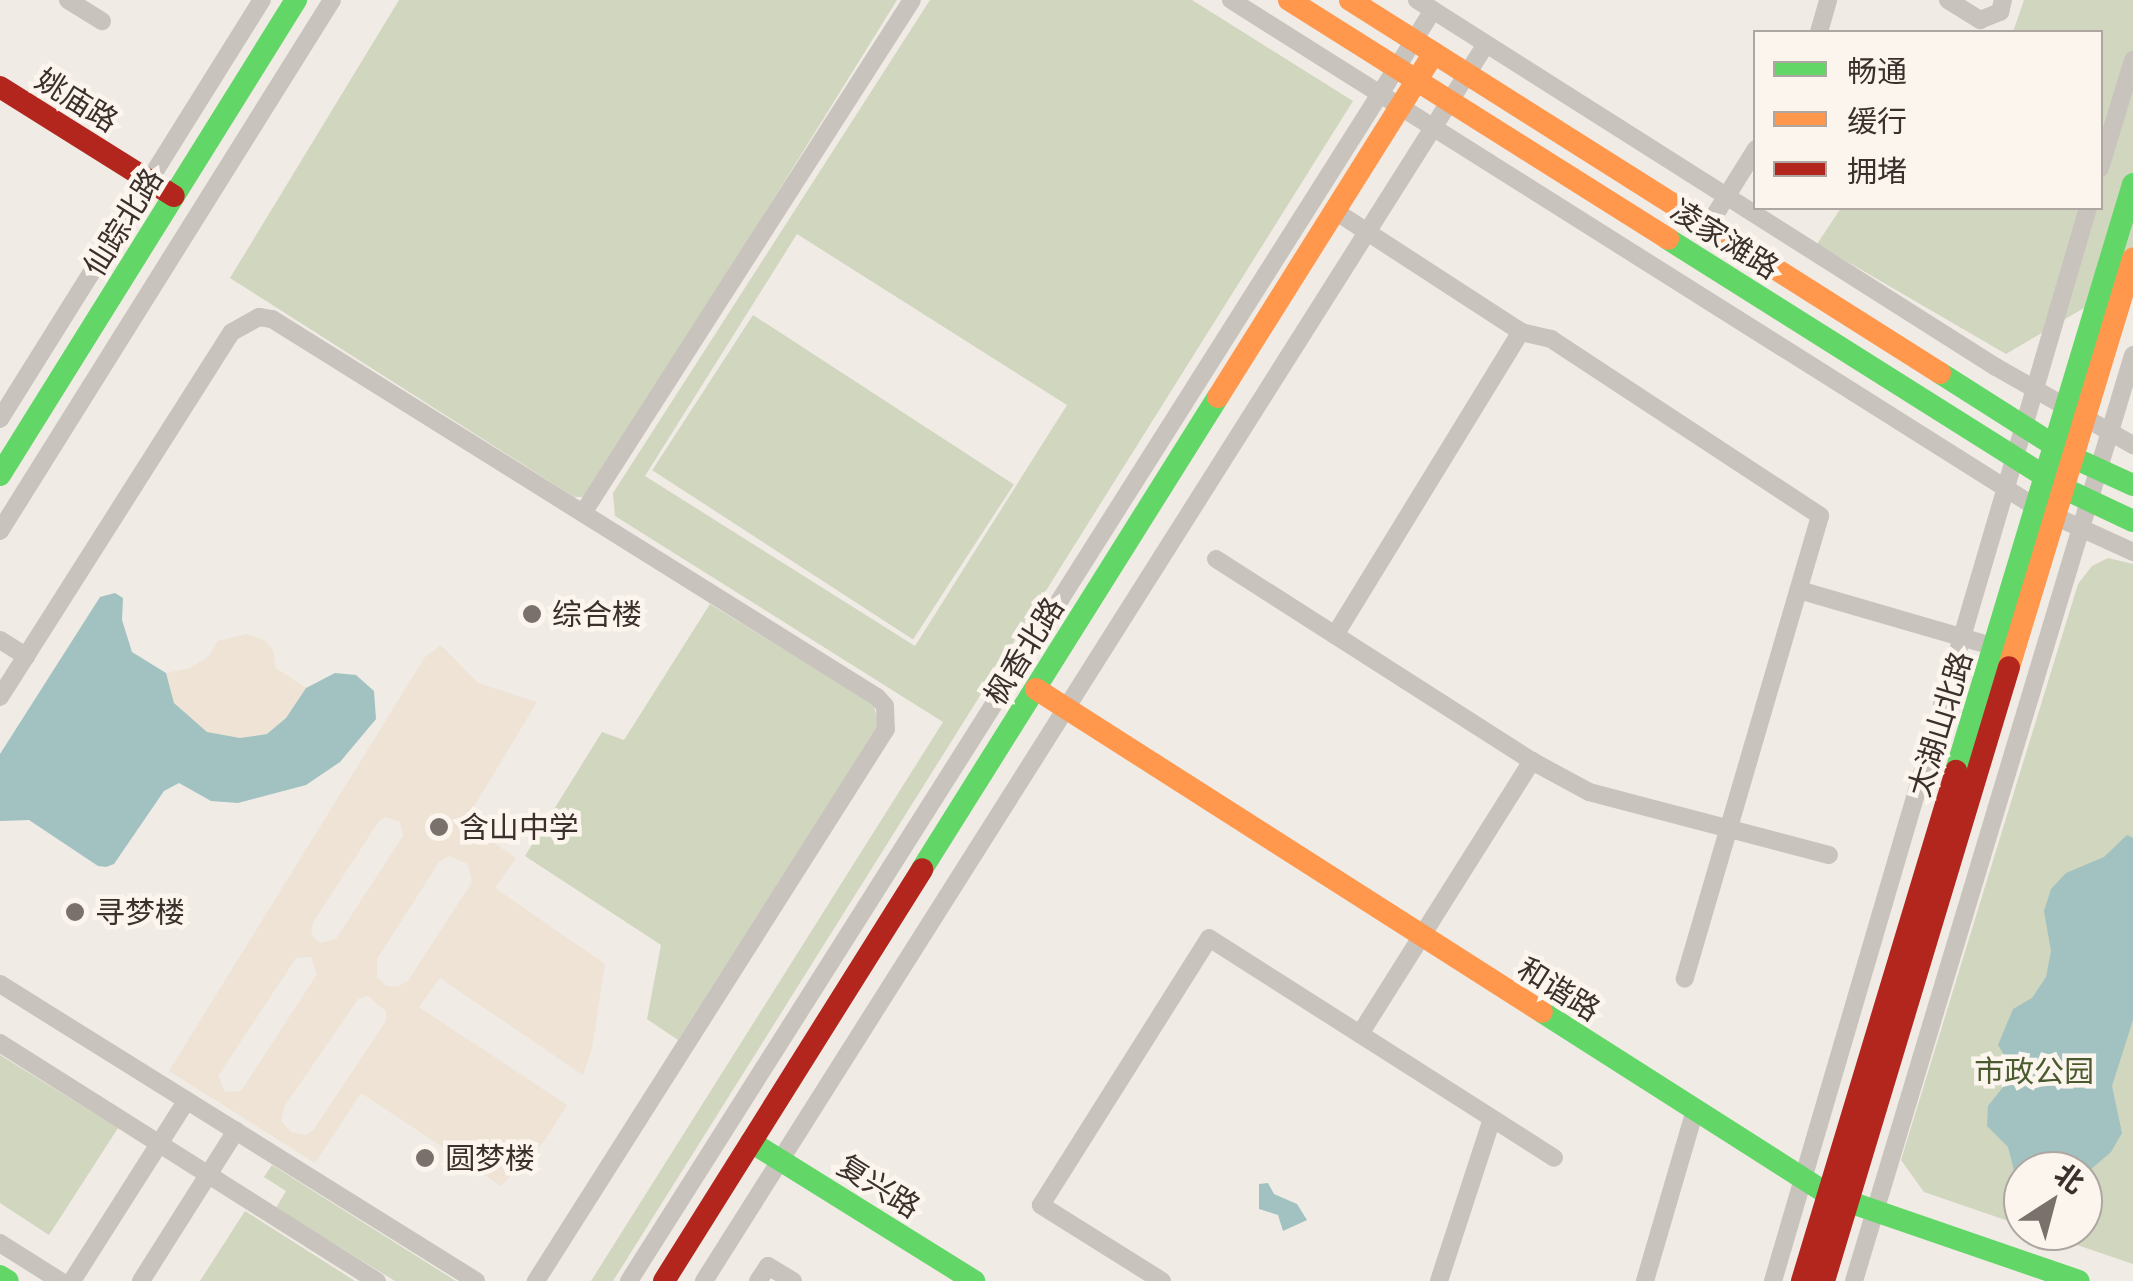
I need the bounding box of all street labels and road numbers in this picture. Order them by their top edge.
street label: 姚庙路 [29,61,125,139]
street label: 仙踪北路 [76,162,170,282]
street label: 凌家滩路 [1665,192,1785,286]
street label: 枫香北路 [977,591,1071,711]
street label: 太湖山北路 [1901,647,1979,801]
street label: 和谐路 [1511,950,1607,1028]
street label: 复兴路 [831,1147,927,1225]

